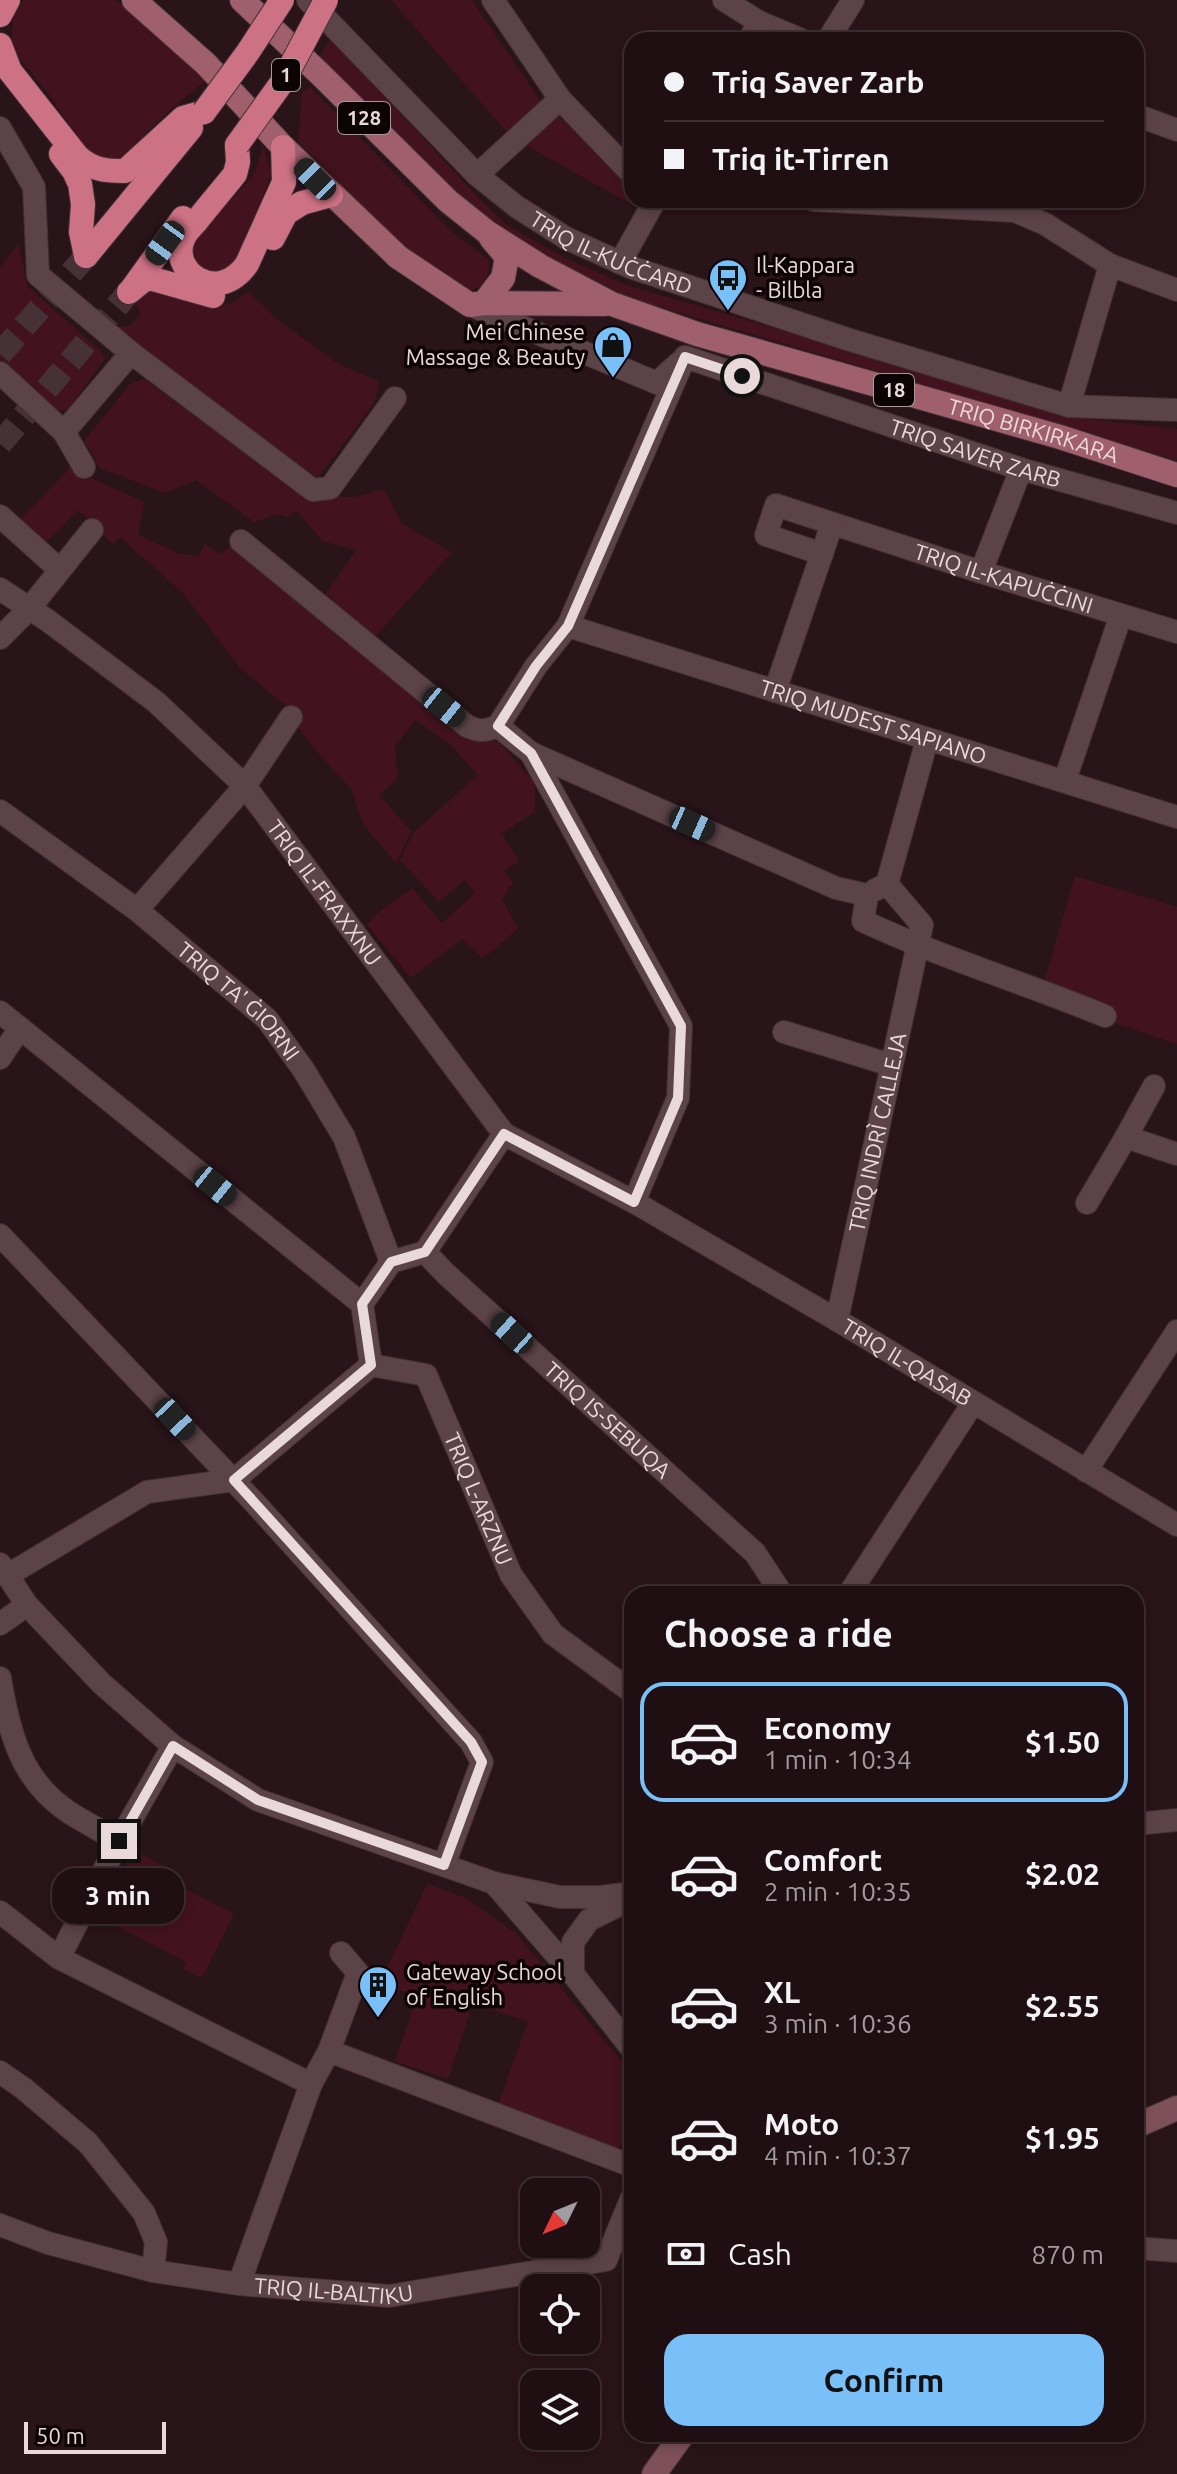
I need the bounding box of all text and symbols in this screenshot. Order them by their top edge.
road number: 1 [272,59,300,91]
text: Triq Saver Zarb [712,65,925,99]
road number: 128 [338,102,390,134]
text: Triq it-Tirren [712,142,889,176]
car [290,154,340,204]
street label: TRIQ IL-KUĊĊARD [526,206,696,299]
car [141,217,189,269]
place label: Il-Kappara - Bilbla [756,252,855,302]
bus stop icon: Il-Kappara - Bilbla [707,257,749,312]
place label: Mei Chinese Massage & Beauty [406,319,585,369]
shop icon: Mei Chinese Massage & Beauty [592,324,634,379]
route start [724,358,760,394]
road number: 18 [874,374,914,406]
street label: TRIQ BIRKIRKARA [945,393,1123,467]
street label: TRIQ SAVER ZARB [887,413,1064,492]
street label: TRIQ IL-KAPUĊĊINI [911,538,1096,618]
street label: TRIQ MUDEST SAPIANO [757,674,990,769]
car [418,683,470,731]
car [665,803,719,845]
street label: TRIQ IL-FRAXXNU [263,815,387,970]
street label: TRIQ TA' ĠIORNI [173,937,305,1065]
street label: TRIQ INDRÌ CALLEJA [843,1029,911,1234]
car [189,1162,241,1210]
car [486,1308,538,1358]
street label: TRIQ IL-QASAB [838,1313,977,1410]
street label: TRIQ IS-SEBUQA [540,1356,677,1483]
car [150,1393,200,1445]
street label: TRIQ L-ARZNU [440,1428,518,1569]
text: Choose a ride [664,1613,893,1654]
icon: car [668,1706,740,1778]
text: Economy [764,1711,891,1745]
text: $1.50 [1025,1725,1100,1759]
text: 1 min · 10:34 [764,1745,912,1774]
route end [101,1823,137,1859]
icon: car [668,1838,740,1910]
text: Comfort [764,1843,882,1877]
text: $2.02 [1025,1857,1100,1891]
callout: 3 min [53,1869,185,1925]
text: 2 min · 10:35 [764,1877,912,1906]
text: 3 min [85,1881,151,1910]
place label: Gateway School of English [406,1959,563,2009]
building icon: Gateway School of English [357,1964,399,2019]
icon: car [668,1970,740,2042]
text: XL [764,1975,800,2009]
text: $2.55 [1025,1989,1100,2023]
text: 3 min · 10:36 [764,2009,912,2038]
icon: car [668,2102,740,2174]
text: Moto [764,2107,839,2141]
text: $1.95 [1025,2121,1100,2155]
text: 4 min · 10:37 [764,2141,912,2170]
north arrow [520,2178,600,2258]
map controls [520,2178,600,2450]
icon: cash [664,2232,708,2276]
text: Cash [728,2237,792,2271]
text: 870 m [1032,2240,1104,2269]
street label: TRIQ IL-BALTIKU [253,2272,415,2309]
button: locate [520,2274,600,2354]
button: Confirm [664,2334,1104,2426]
button: layers [520,2370,600,2450]
scale bar [24,2418,166,2454]
text: 50 m [36,2423,85,2448]

